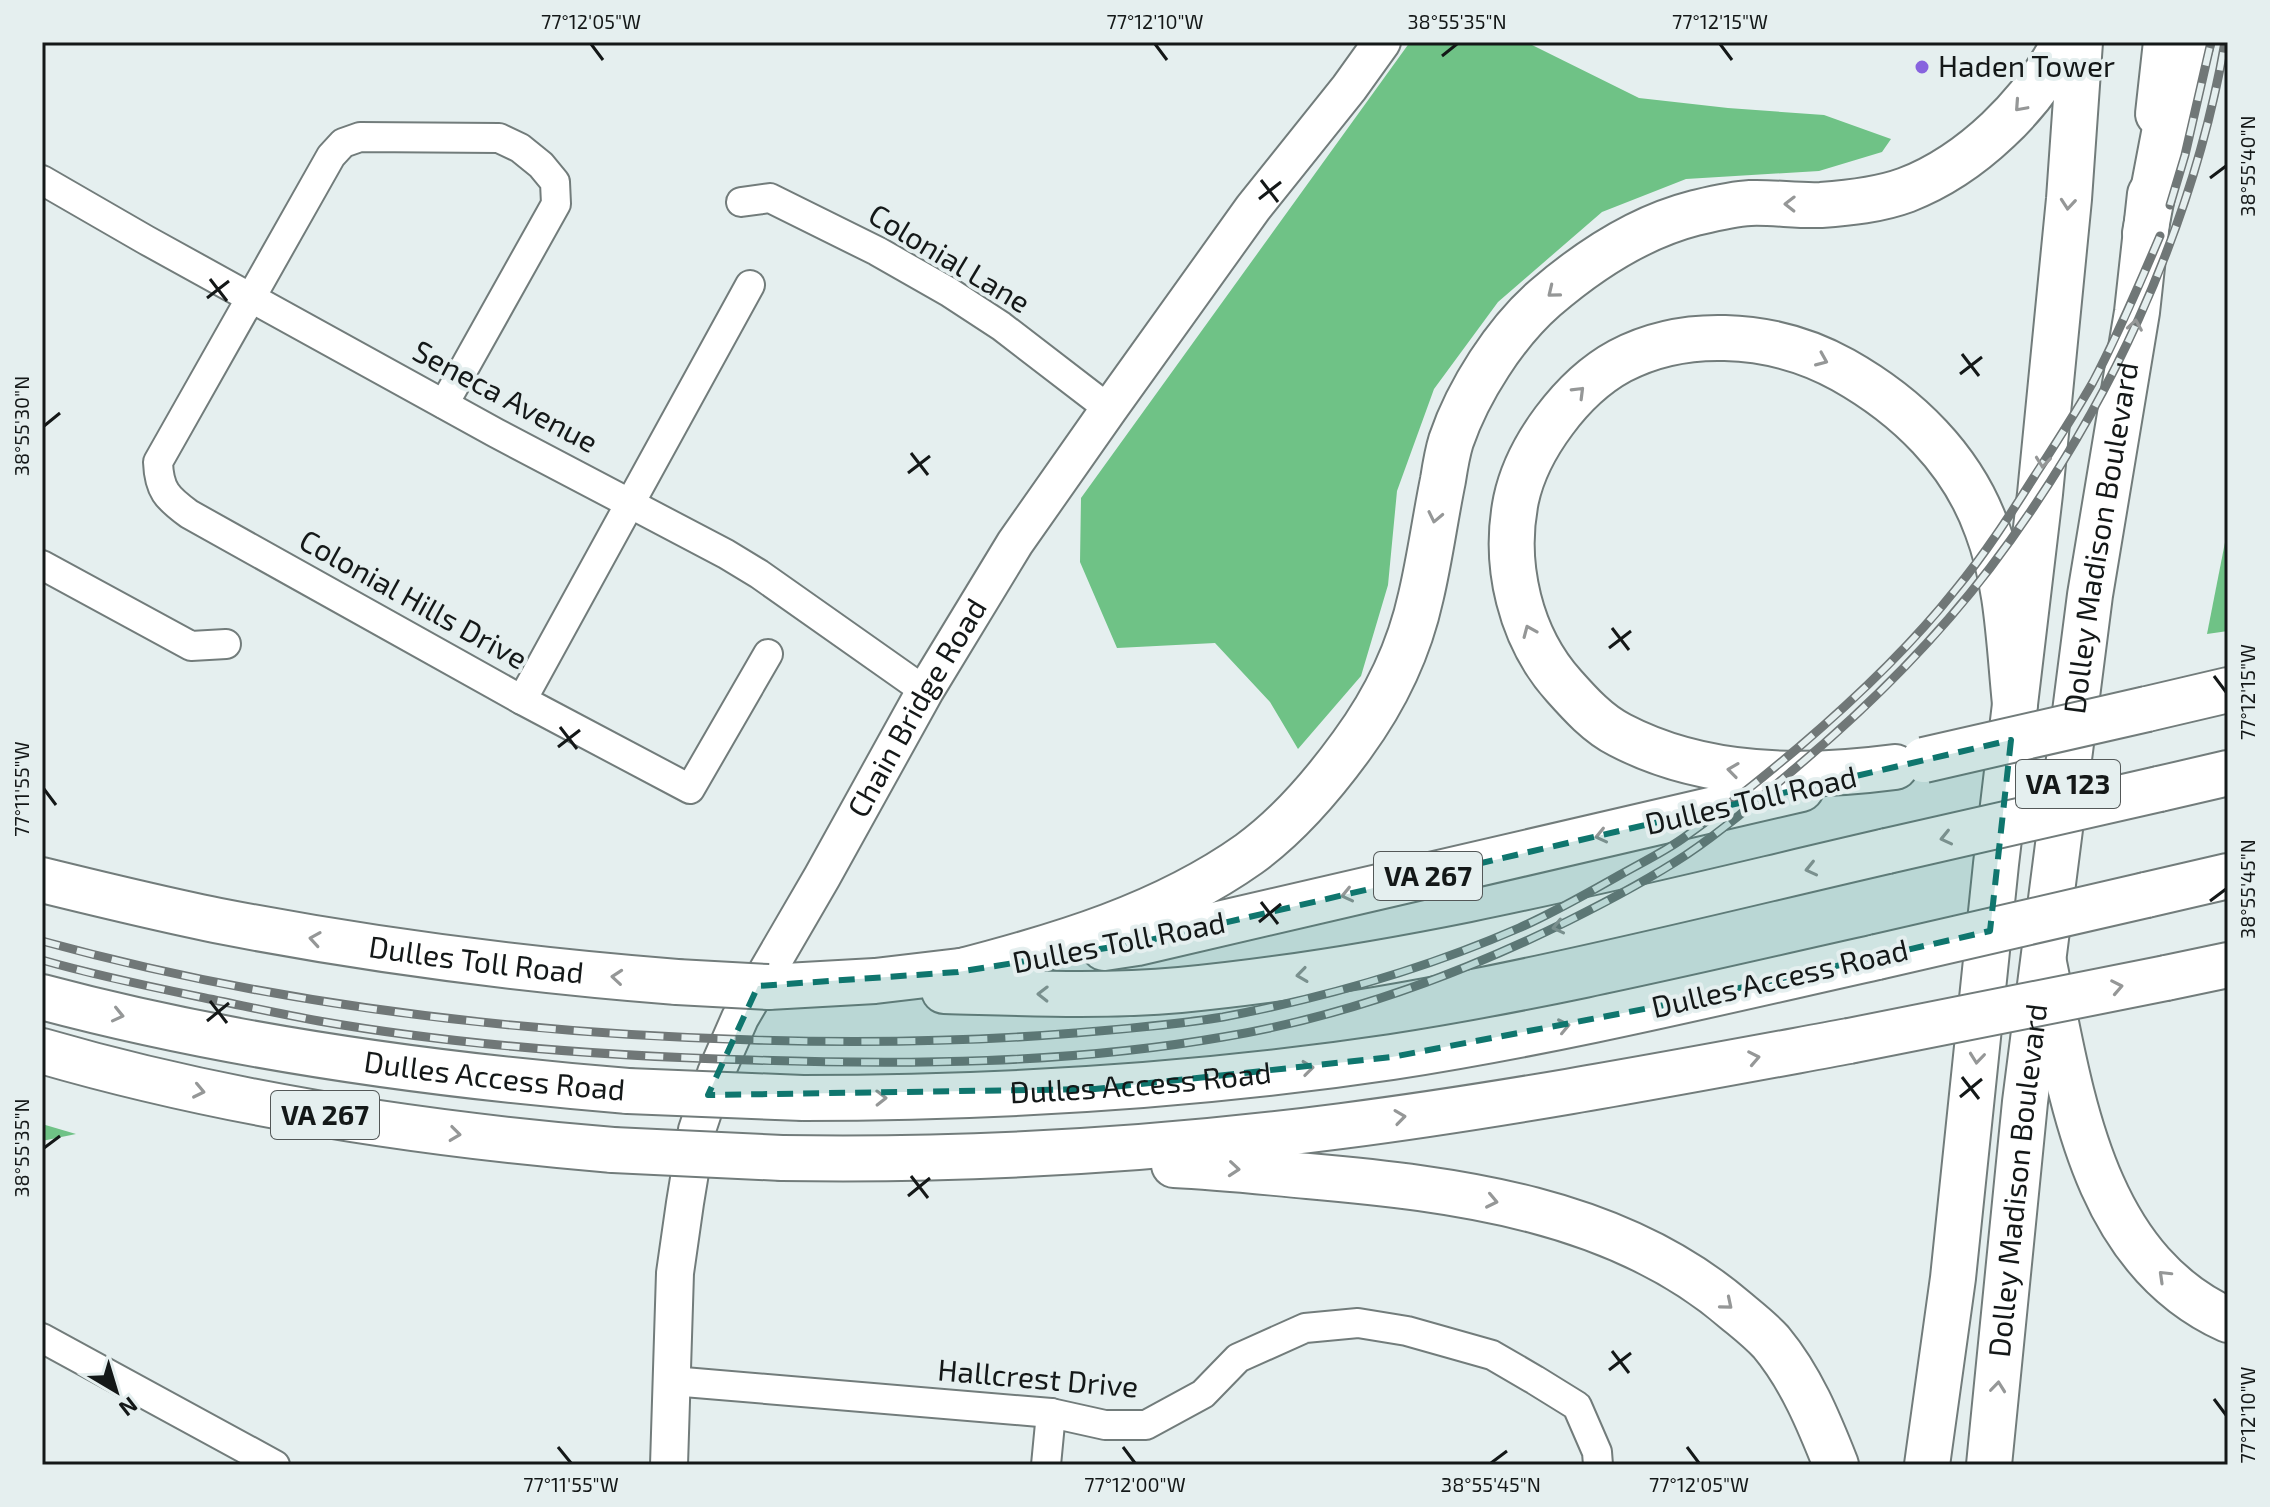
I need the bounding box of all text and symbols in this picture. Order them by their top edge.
text: 77°12'05"W [541,9,641,33]
text: 77°12'10"W [1106,9,1204,33]
text: 38°55'35"N [1407,9,1507,33]
text: 77°12'15"W [1672,9,1768,33]
place label: Haden Tower [1938,47,2115,83]
marker: Haden Tower [1913,58,1931,76]
one-way arrow [2015,97,2030,111]
text: 38°55'40"N [2235,115,2259,217]
street label: Colonial Lane [863,195,1037,320]
one-way arrow [1783,195,1796,213]
one-way arrow [2060,197,2077,210]
one-way arrow [1547,282,1562,296]
one-way arrow [2126,318,2143,332]
street label: Seneca Avenue [407,331,605,459]
one-way arrow [1813,350,1828,366]
street label: Dolley Madison Boulevard [2055,359,2144,716]
text: 38°55'30"N [9,376,33,476]
one-way arrow [1570,387,1584,401]
one-way arrow [2035,456,2052,469]
one-way arrow [1427,509,1444,523]
street label: Colonial Hills Drive [294,521,534,676]
street label: Chain Bridge Road [839,591,993,823]
one-way arrow [1523,624,1539,639]
text: 77°12'15"W [2235,644,2259,740]
text: 77°11'55"W [9,741,33,837]
street label: Dulles Toll Road [1641,757,1860,841]
road number: VA 123 [2016,760,2120,808]
one-way arrow [1726,762,1740,779]
one-way arrow [1594,827,1608,844]
one-way arrow [1940,828,1954,845]
text: 38°55'45"N [2235,839,2259,939]
road number: VA 267 [1374,852,1482,900]
one-way arrow [1805,860,1818,877]
one-way arrow [1341,886,1355,903]
street label: Dulles Toll Road [1009,903,1228,979]
one-way arrow [1551,918,1565,935]
street label: Dulles Toll Road [367,927,586,990]
street label: Dulles Access Road [1648,930,1911,1024]
one-way arrow [308,931,322,948]
one-way arrow [1295,966,1309,983]
one-way arrow [611,969,624,986]
one-way arrow [2111,980,2124,997]
one-way arrow [1036,985,1049,1003]
street label: Dolley Madison Boulevard [1980,1001,2053,1359]
one-way arrow [111,1006,124,1023]
one-way arrow [1557,1018,1570,1035]
street label: Dulles Access Road [362,1042,627,1107]
one-way arrow [1747,1051,1760,1068]
one-way arrow [1968,1052,1985,1065]
street label: Dulles Access Road [1009,1053,1273,1109]
one-way arrow [1302,1059,1315,1076]
one-way arrow [192,1082,205,1099]
one-way arrow [875,1089,888,1107]
road number: VA 267 [271,1091,379,1139]
text: 38°55'35"N [9,1098,33,1198]
one-way arrow [1393,1109,1407,1126]
one-way arrow [448,1125,462,1142]
one-way arrow [1228,1161,1241,1178]
one-way arrow [1484,1192,1498,1209]
one-way arrow [2159,1271,2173,1286]
one-way arrow [1718,1294,1733,1309]
street label: Hallcrest Drive [936,1350,1140,1404]
north arrow [76,1351,156,1431]
text: 77°12'10"W [2235,1366,2259,1464]
one-way arrow [1989,1381,2006,1394]
text: N [115,1392,143,1423]
text: 77°11'55"W [523,1472,619,1496]
text: 77°12'00"W [1084,1472,1186,1496]
text: 38°55'45"N [1441,1472,1541,1496]
text: 77°12'05"W [1649,1472,1749,1496]

